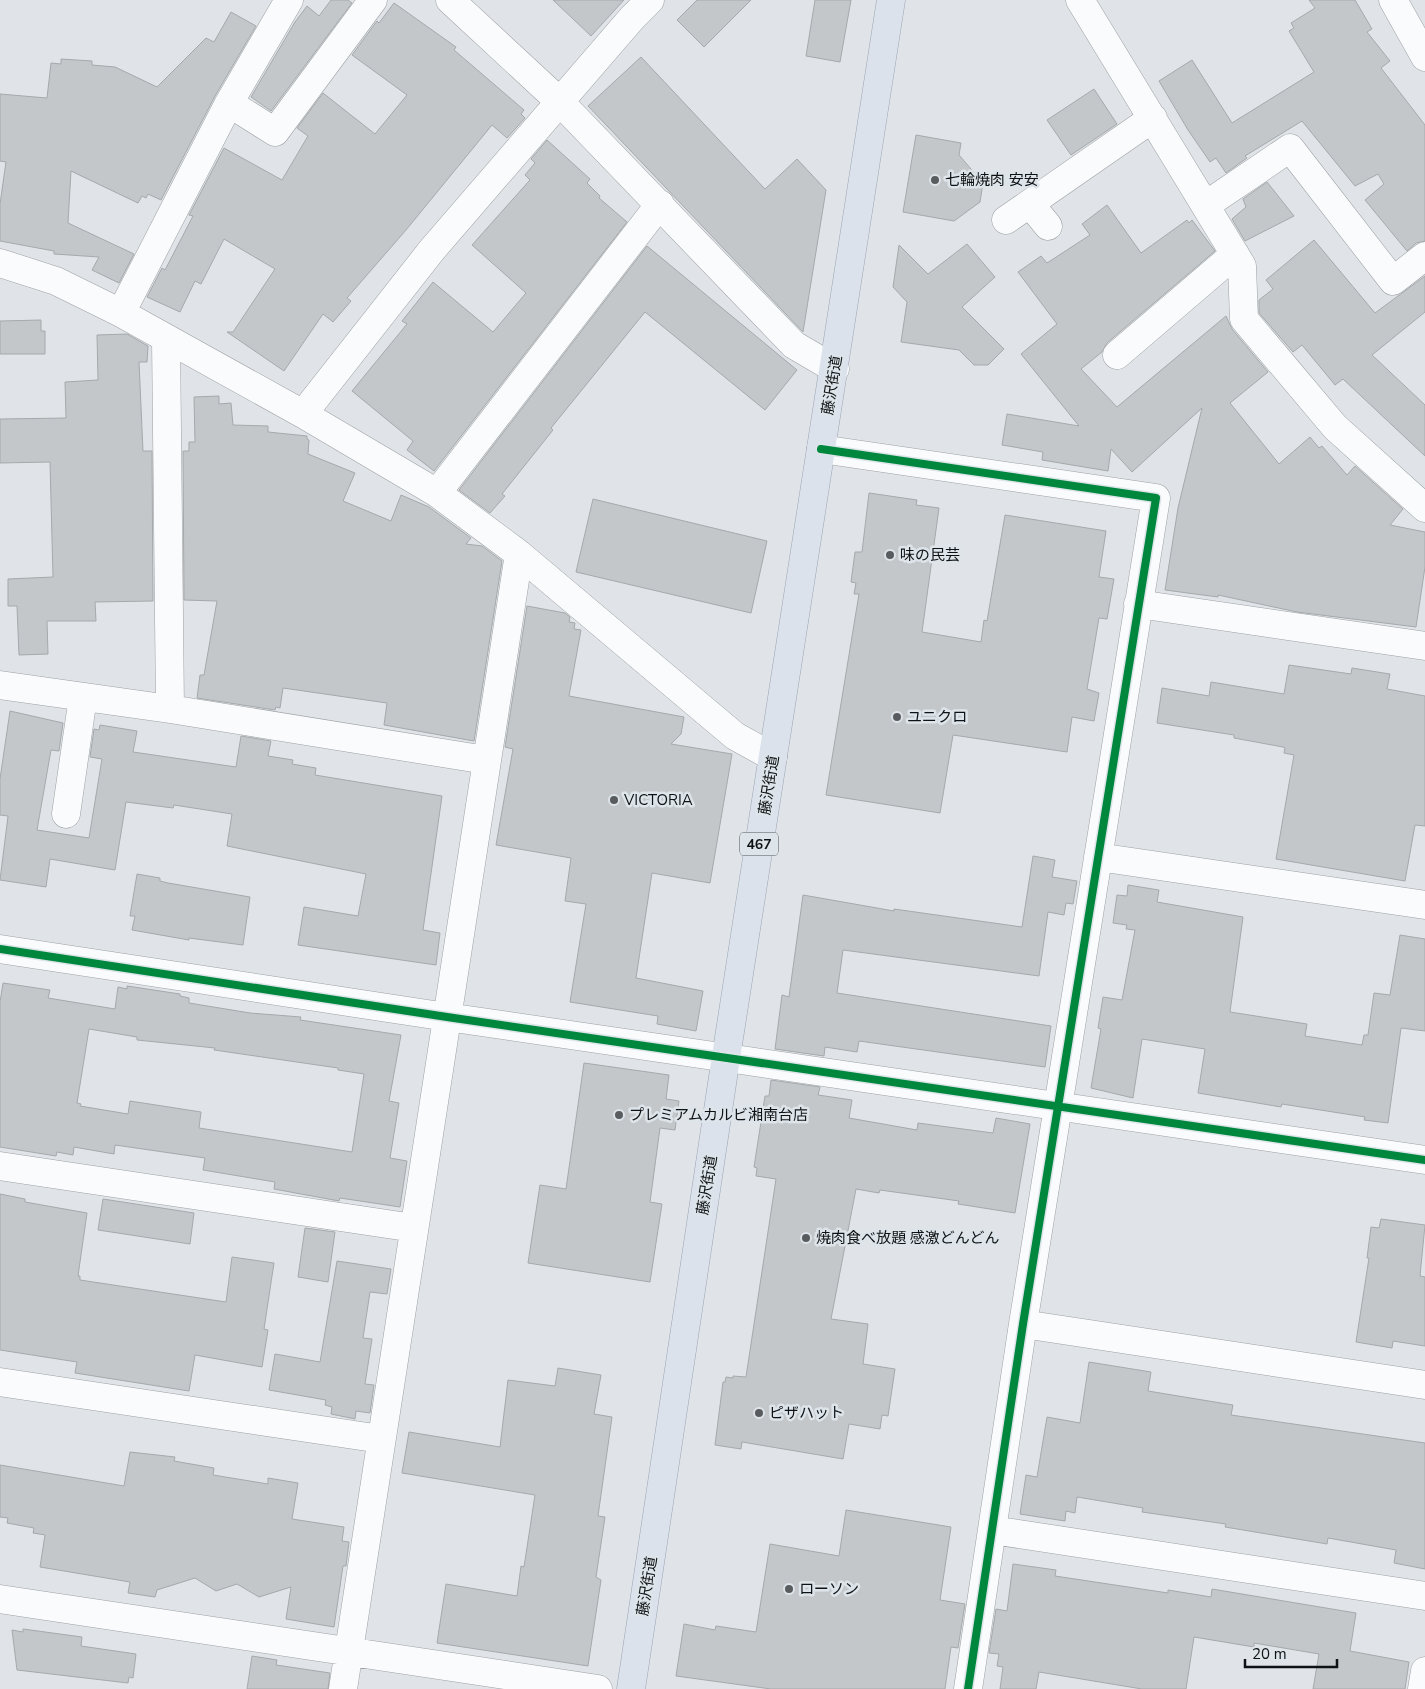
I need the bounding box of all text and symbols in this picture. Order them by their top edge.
place label: 七輪焼肉 安安 [945,170,1039,190]
marker: 七輪焼肉 安安 [929,174,941,186]
street label: 藤沢街道 [817,354,847,416]
place label: 味の民芸 [900,545,960,565]
marker: 味の民芸 [884,549,896,561]
place label: ユニクロ [907,707,967,727]
marker: ユニクロ [891,711,903,723]
street label: 藤沢街道 [754,754,784,816]
place label: VICTORIA [623,790,693,810]
marker: VICTORIA [608,794,620,806]
road number: 467 [740,832,778,856]
place label: プレミアムカルビ湘南台店 [629,1105,808,1125]
marker: プレミアムカルビ湘南台店 [613,1109,625,1121]
street label: 藤沢街道 [692,1154,722,1216]
place label: 焼肉食べ放題 感激どんどん [816,1228,999,1248]
marker: 焼肉食べ放題 感激どんどん [800,1232,812,1244]
place label: ピザハット [769,1403,844,1423]
marker: ピザハット [753,1407,765,1419]
street label: 藤沢街道 [632,1555,662,1617]
place label: ローソン [799,1579,859,1599]
marker: ローソン [783,1583,795,1595]
scale bar [1245,1636,1338,1668]
text: 20 m [1252,1644,1287,1664]

